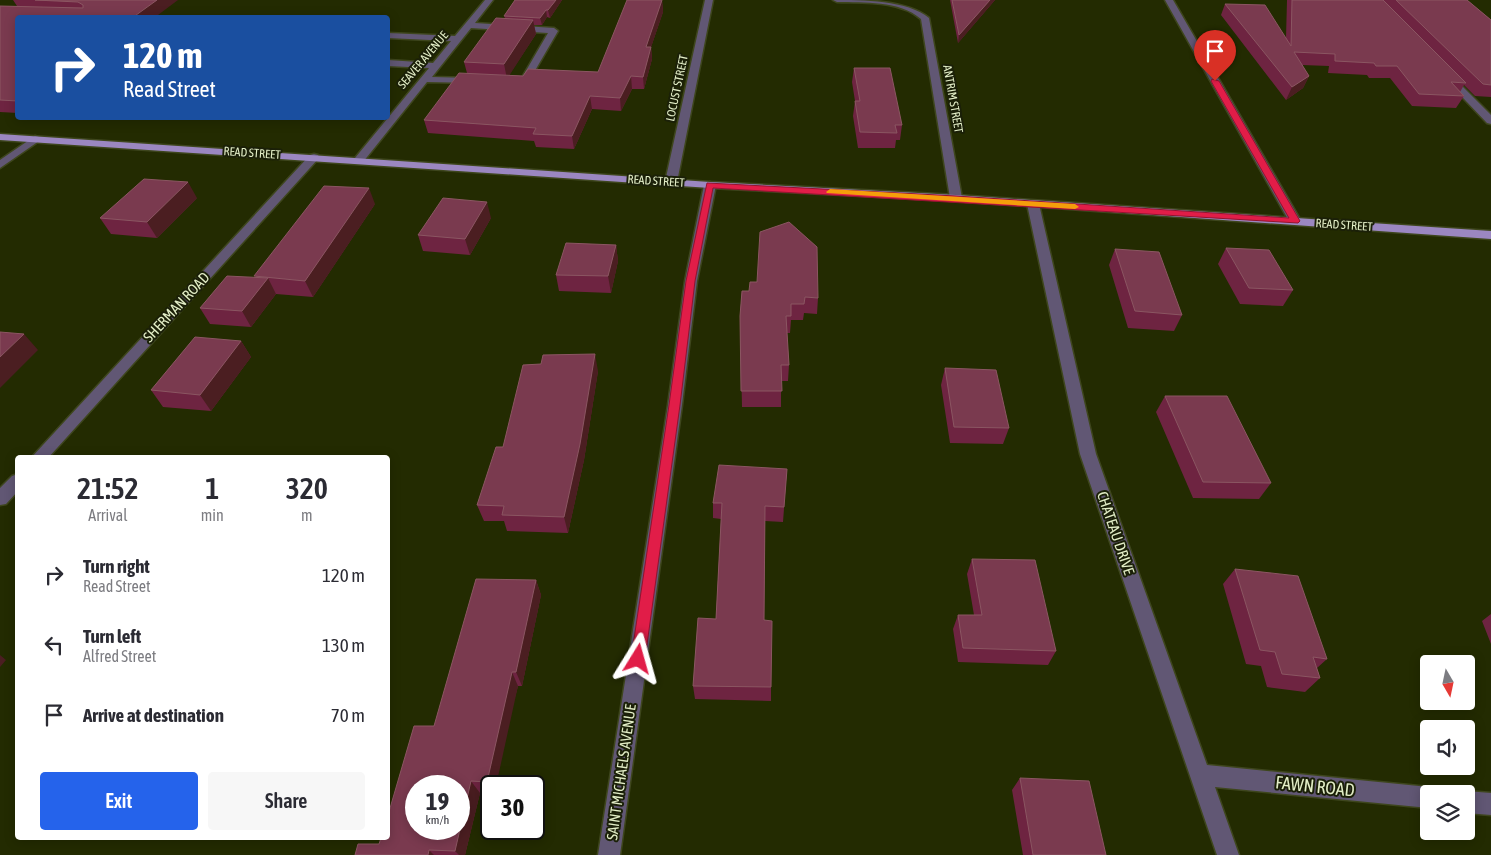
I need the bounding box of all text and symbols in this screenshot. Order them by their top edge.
street label: SEAVER AVENUE [395,29,451,91]
pin [1194,30,1236,81]
icon: right [40,35,105,100]
text: 120 m [123,35,202,75]
icon: arrive [1201,37,1229,65]
street label: LOCUST STREET [663,53,691,123]
street label: ANTRIM STREET [940,64,966,135]
text: Read Street [123,76,216,102]
street label: READ STREET [223,144,282,162]
street label: READ STREET [627,172,686,190]
street label: READ STREET [1315,216,1374,234]
street label: SHERMAN ROAD [139,269,213,345]
text: 21:52 [77,471,139,505]
text: 1 [205,471,219,505]
text: 320 [286,471,328,505]
street label: CHATEAU DRIVE [1094,489,1138,577]
text: Arrival [88,506,127,524]
text: min [201,506,224,524]
text: m [301,506,313,524]
text: Turn right [83,555,150,577]
icon: right [40,561,68,589]
text: 120 m [322,564,365,586]
text: Read Street [83,577,151,595]
text: Turn left [83,625,141,647]
icon: left [40,631,68,659]
position arrow [611,632,663,684]
text: 130 m [322,634,365,656]
text: Alfred Street [83,647,156,665]
north arrow [1420,655,1475,710]
map controls [1420,655,1475,840]
icon: arrive [40,701,68,729]
street label: SAINT MICHAELS AVENUE [603,702,639,841]
text: Arrive at destination [83,704,224,726]
text: 70 m [331,704,365,726]
button: sound [1420,720,1475,775]
street label: FAWN ROAD [1274,771,1356,801]
button: Exit [40,772,198,830]
button: Share [208,772,365,830]
speed limit sign: 30 [480,775,545,840]
button: layers [1420,785,1475,840]
text: 19 [426,787,449,815]
text: km/h [426,813,449,827]

